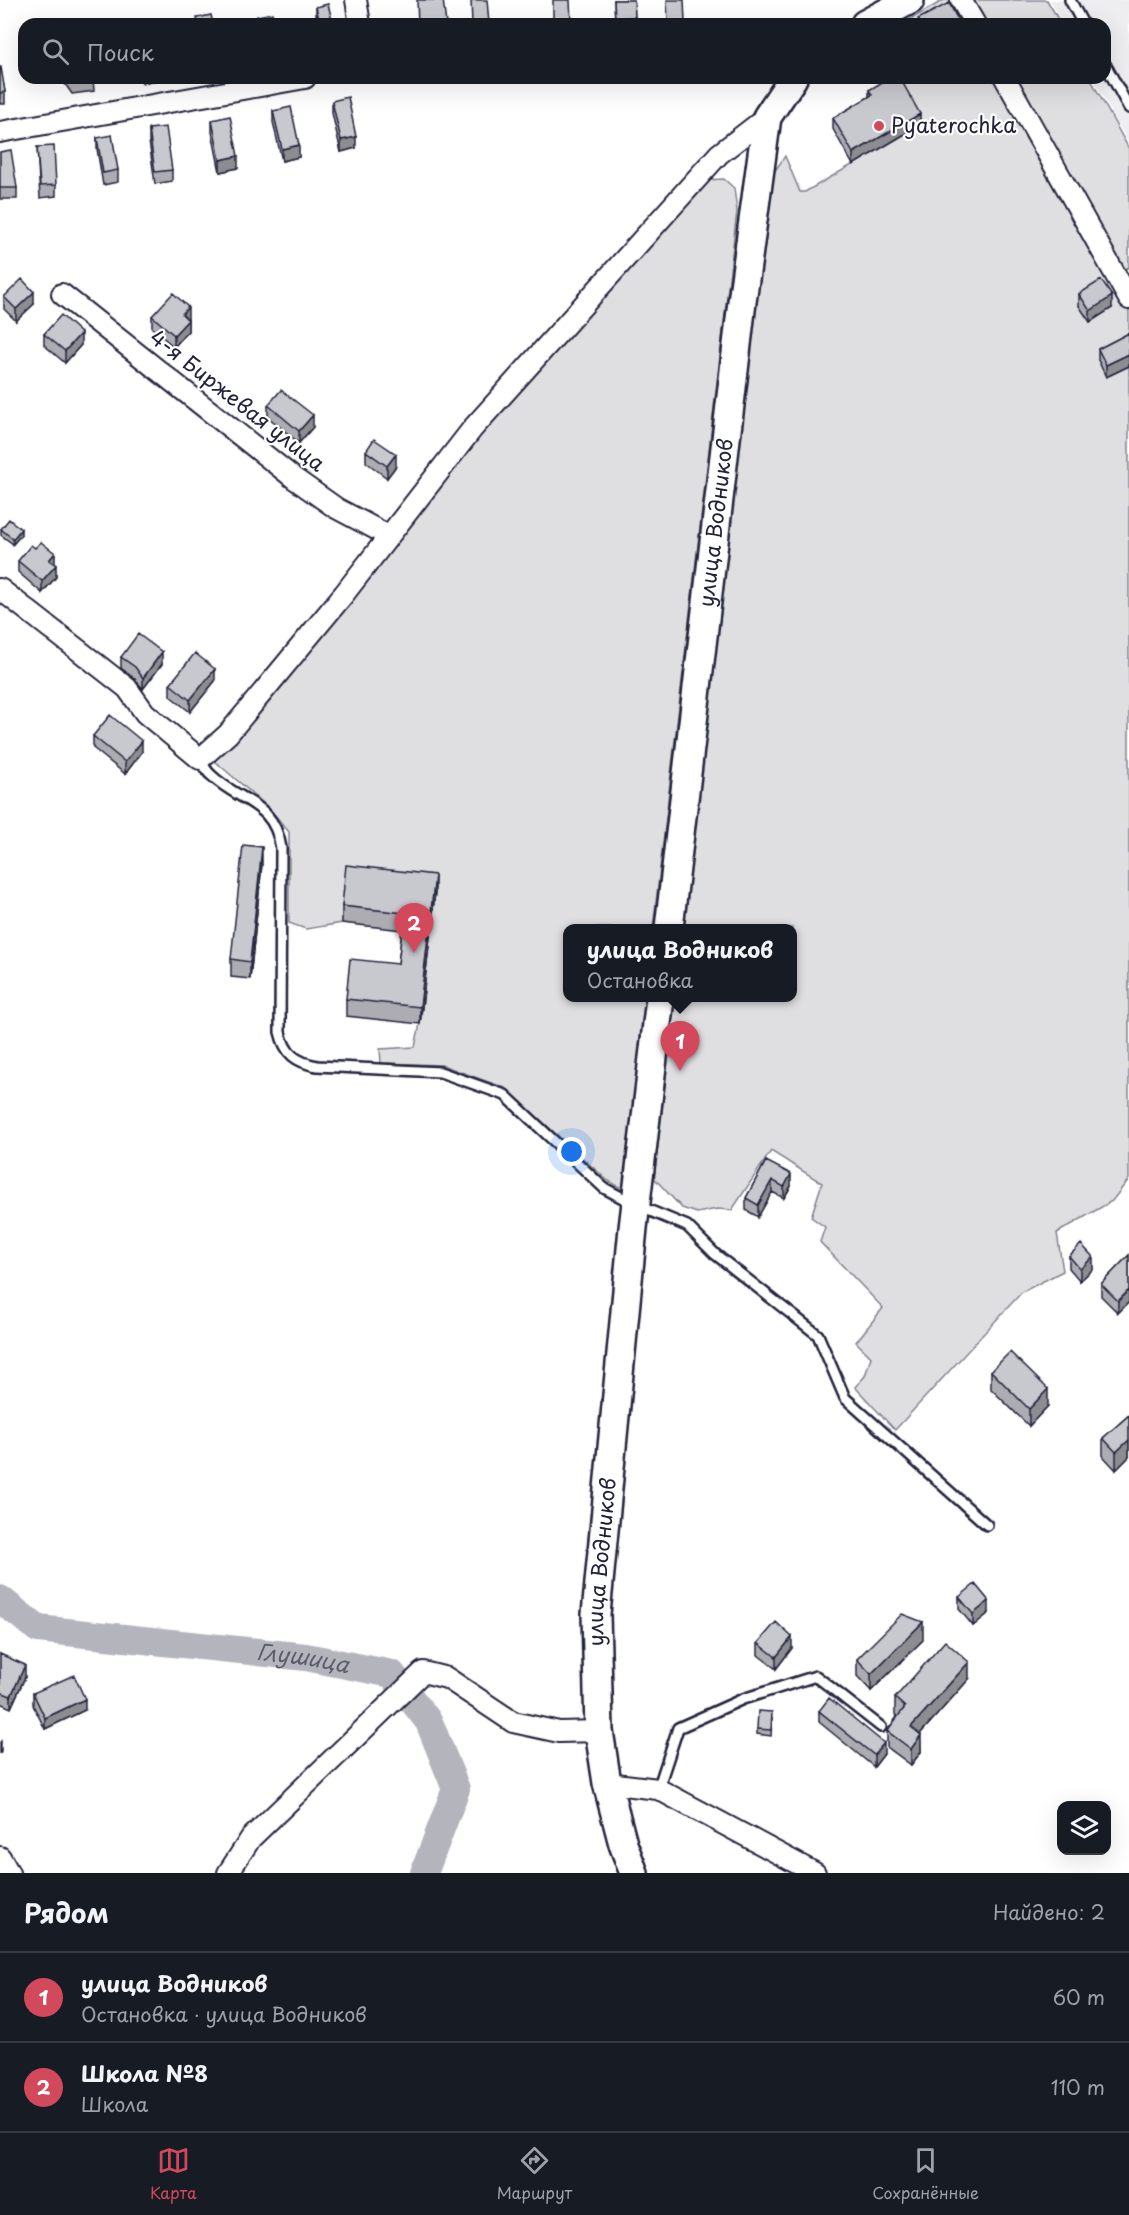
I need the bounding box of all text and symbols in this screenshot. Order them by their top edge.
search box [18,18,1111,84]
icon: search [39,35,72,68]
text: Поиск [87,35,154,68]
place label: Pyaterochka [891,108,1016,140]
marker: Pyaterochka [872,119,886,133]
street label: 4-я Биржевая улица [144,321,333,479]
street label: улица Водников [689,437,740,608]
pin: 2 [394,904,434,953]
popup [563,924,797,1002]
text: улица Водников [587,932,773,965]
text: Остановка [587,965,693,995]
pin: 1 [660,1022,700,1071]
your location [557,1137,586,1166]
street label: улица Водников [578,1476,623,1647]
water label: Глушица [255,1634,353,1680]
map controls [1057,1801,1111,1855]
button: layers [1057,1801,1111,1855]
text: Рядом [24,1893,109,1932]
text: Найдено: 2 [993,1897,1105,1927]
text: улица Водников [81,1966,267,1999]
text: 1 [39,1982,48,2012]
text: 60 m [1053,1982,1105,2012]
text: Остановка · улица Водников [81,1999,367,2029]
text: Школа №8 [81,2056,208,2089]
text: 2 [36,2072,51,2102]
text: 110 m [1051,2072,1105,2102]
text: Школа [81,2089,148,2119]
tab: Карта [150,2144,197,2204]
tab: Маршрут [497,2144,572,2204]
tab: Сохранённые [872,2144,979,2204]

